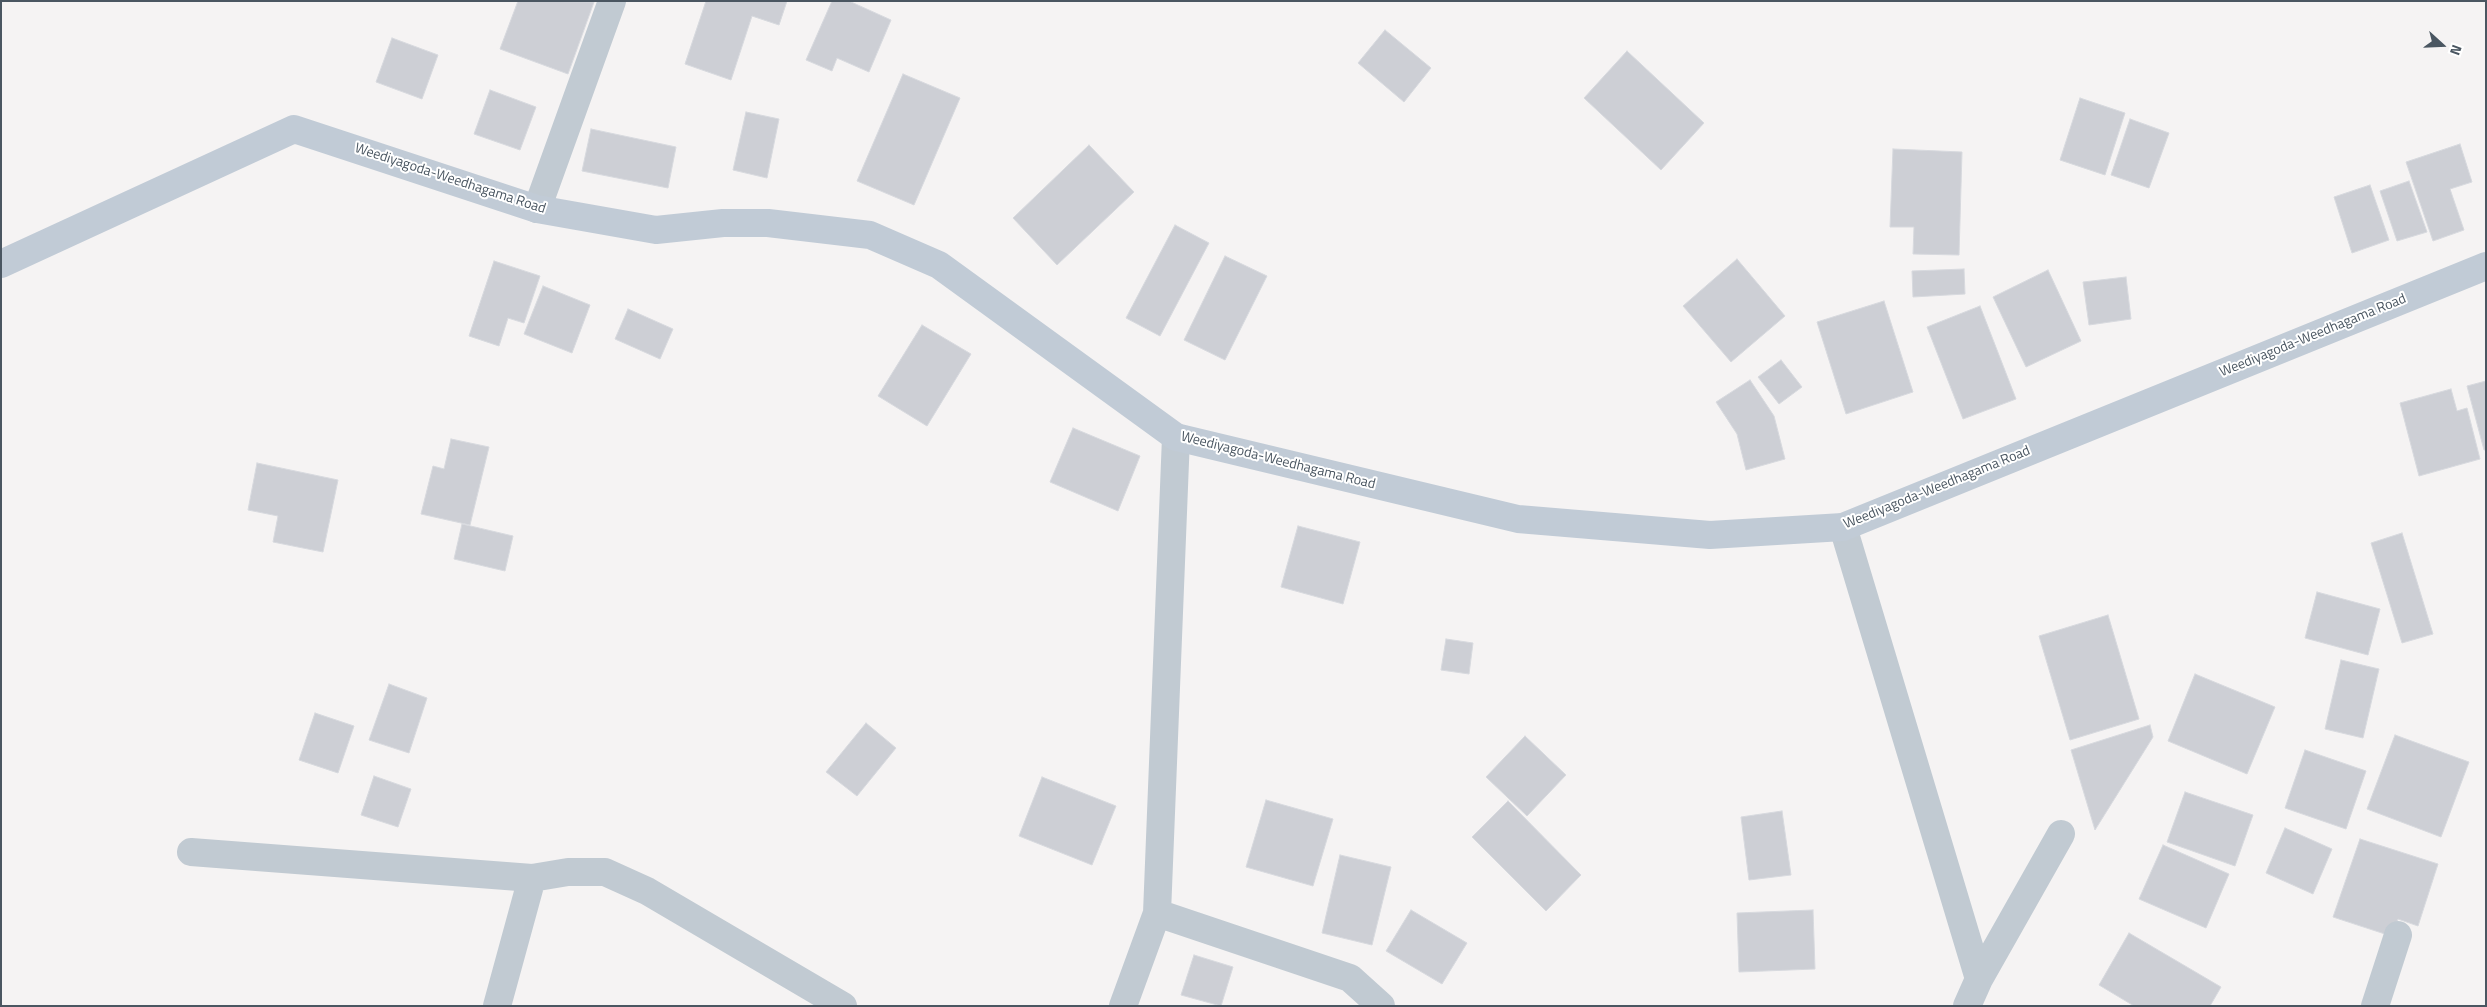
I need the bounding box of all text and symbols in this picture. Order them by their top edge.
north arrow [2417,20,2467,70]
text: N [2445,42,2468,58]
street label: Weediyagoda-Weedhagama Road [352,140,548,218]
street label: Weediyagoda-Weedhagama Road [2217,291,2409,381]
street label: Weediyagoda-Weedhagama Road [1179,429,1377,493]
street label: Weediyagoda-Weedhagama Road [1841,443,2033,533]

